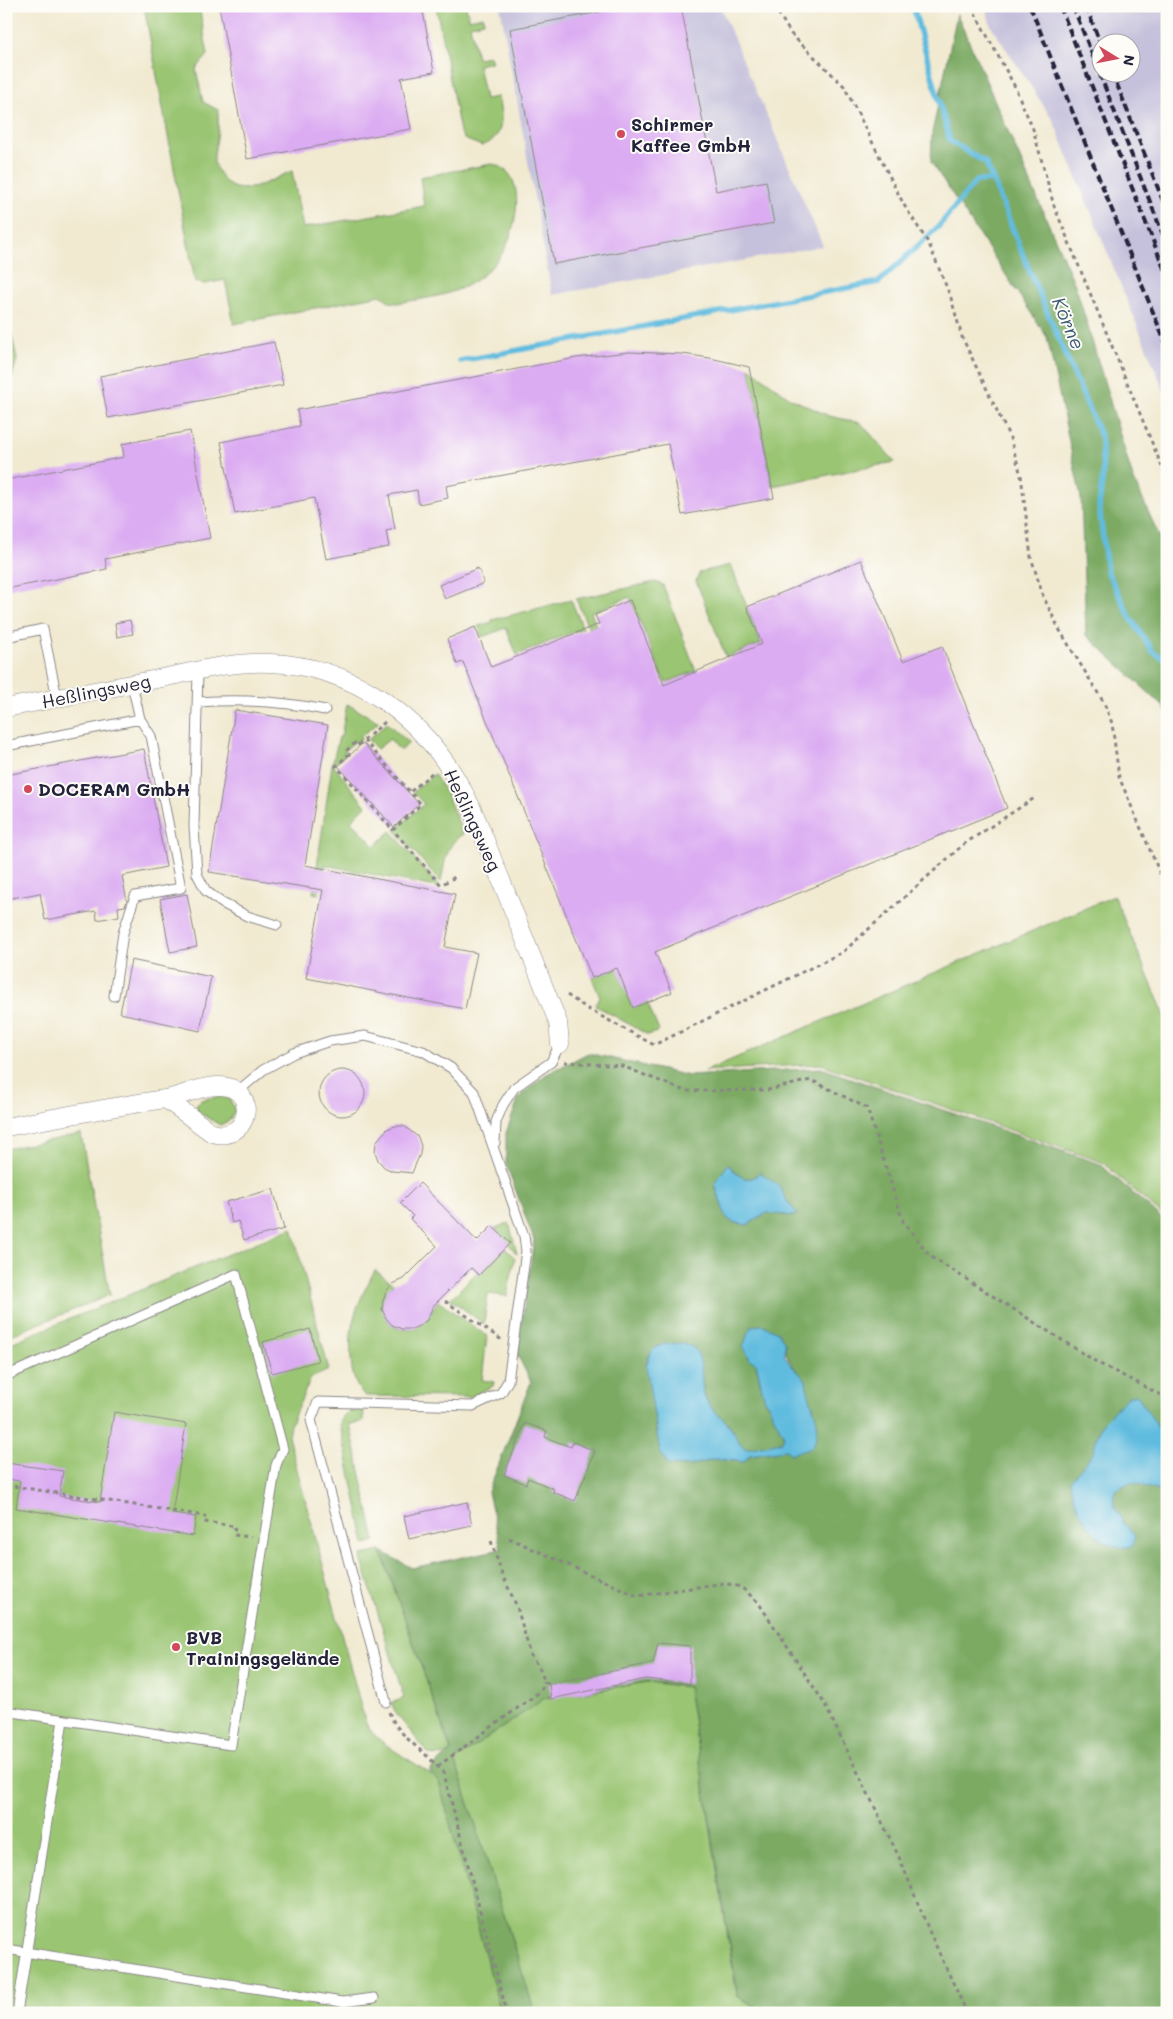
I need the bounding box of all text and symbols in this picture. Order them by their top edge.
north arrow [1090,32,1140,82]
text: N [1119,53,1140,67]
place label: Schirmer Kaffee GmbH [631,112,751,157]
marker: Schirmer Kaffee GmbH [615,128,627,140]
water label: Körne [1047,293,1091,353]
street label: Heßlingsweg [40,669,152,713]
street label: Heßlingsweg [439,765,507,875]
place label: DOCERAM GmbH [38,777,191,801]
marker: DOCERAM GmbH [22,783,34,795]
place label: BVB Trainingsgelände [186,1625,340,1670]
marker: BVB Trainingsgelände [170,1641,182,1653]

